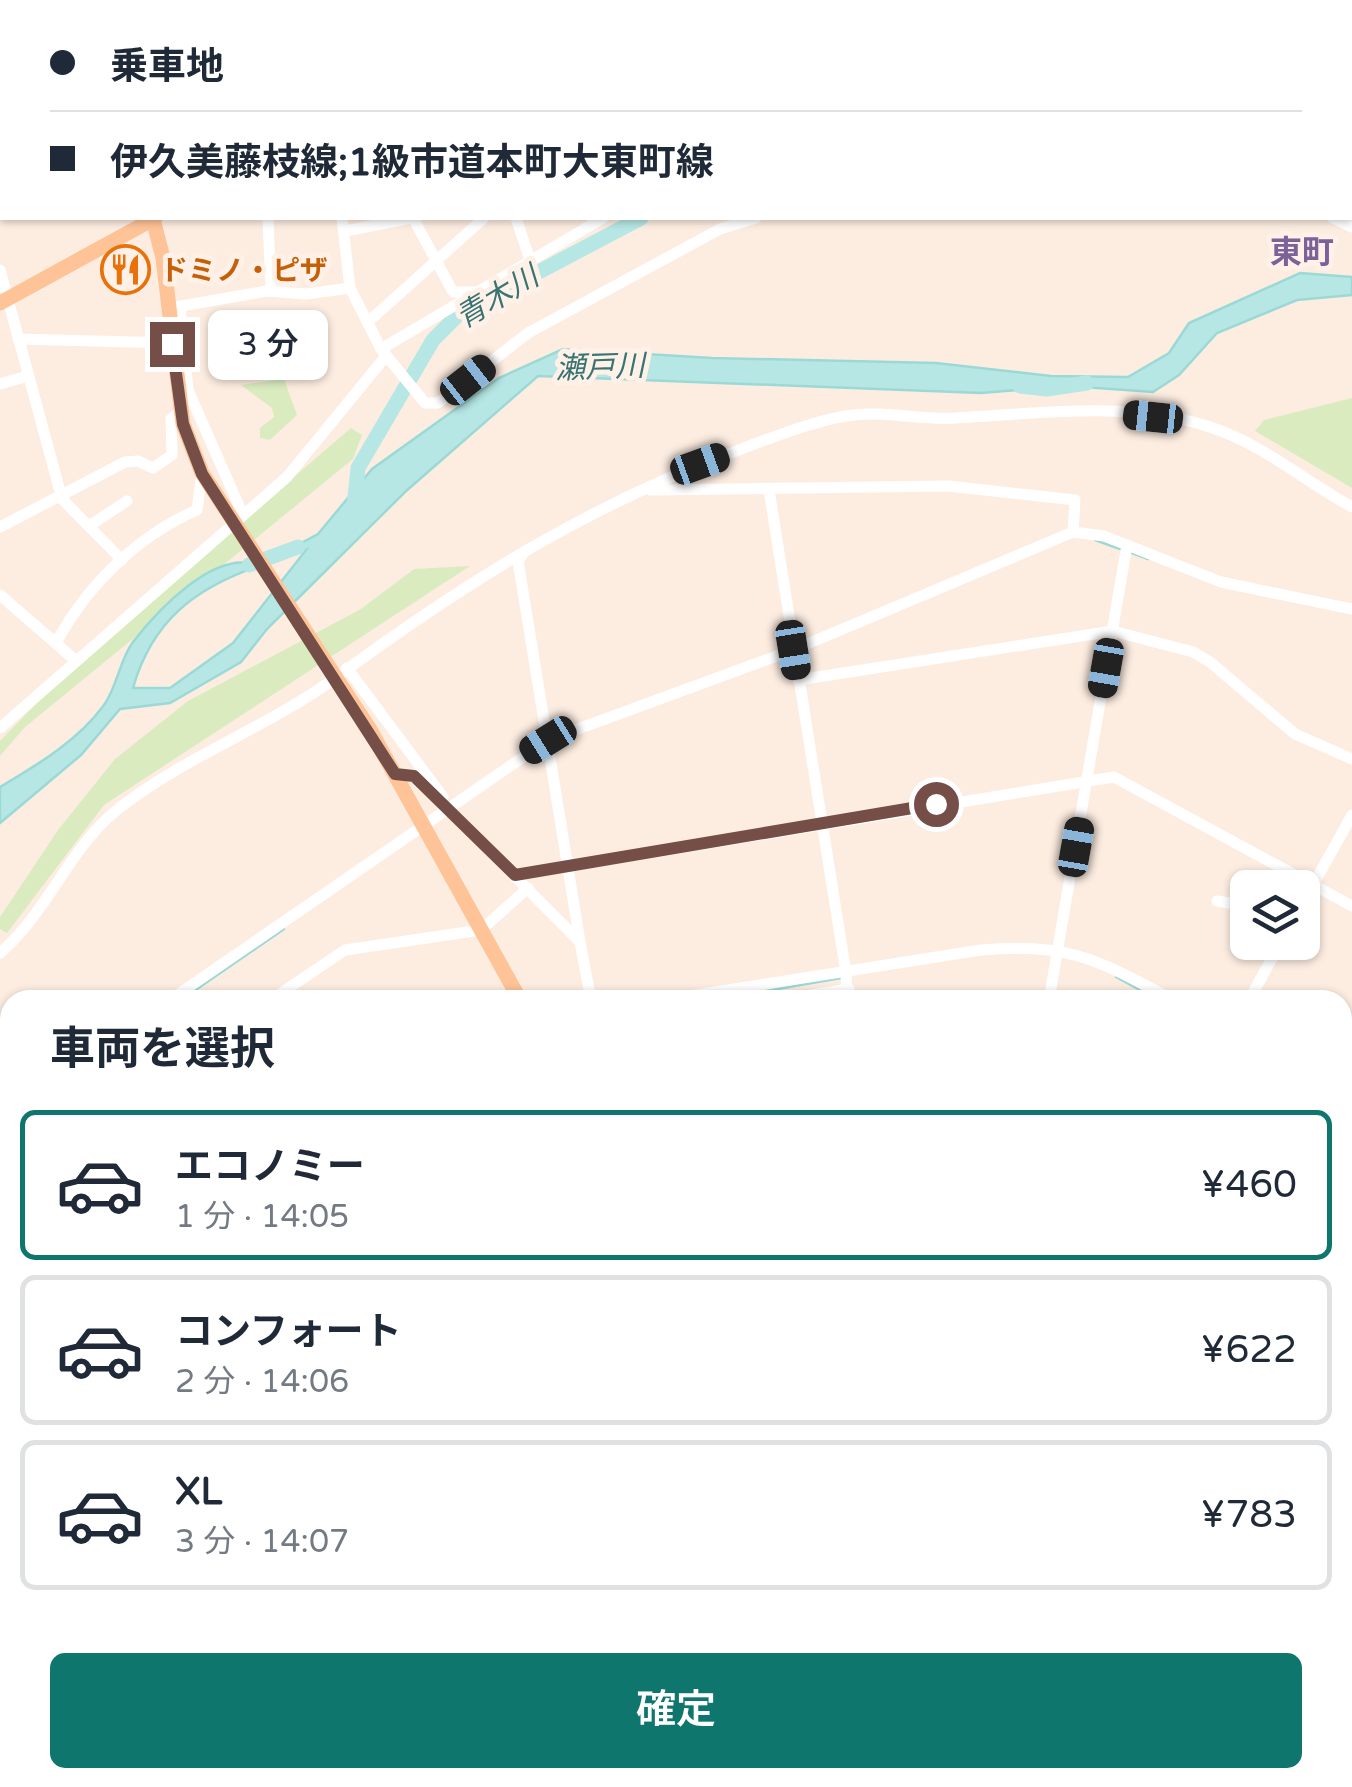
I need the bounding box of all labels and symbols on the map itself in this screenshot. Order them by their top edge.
district label: 東町 [1270,234,1334,272]
restaurant icon: ドミノ・ピザ [99,244,151,296]
place label: ドミノ・ピザ [160,254,328,288]
water label: 青木川 [449,257,548,336]
callout: 3 分 [207,309,327,379]
route end [150,322,195,367]
water label: 瀬戸川 [554,347,649,388]
car [435,350,501,410]
car [1122,399,1184,435]
car [667,440,733,488]
car [773,618,813,682]
car [1086,636,1126,700]
car [515,711,581,769]
route start [914,782,959,827]
car [1056,815,1096,879]

